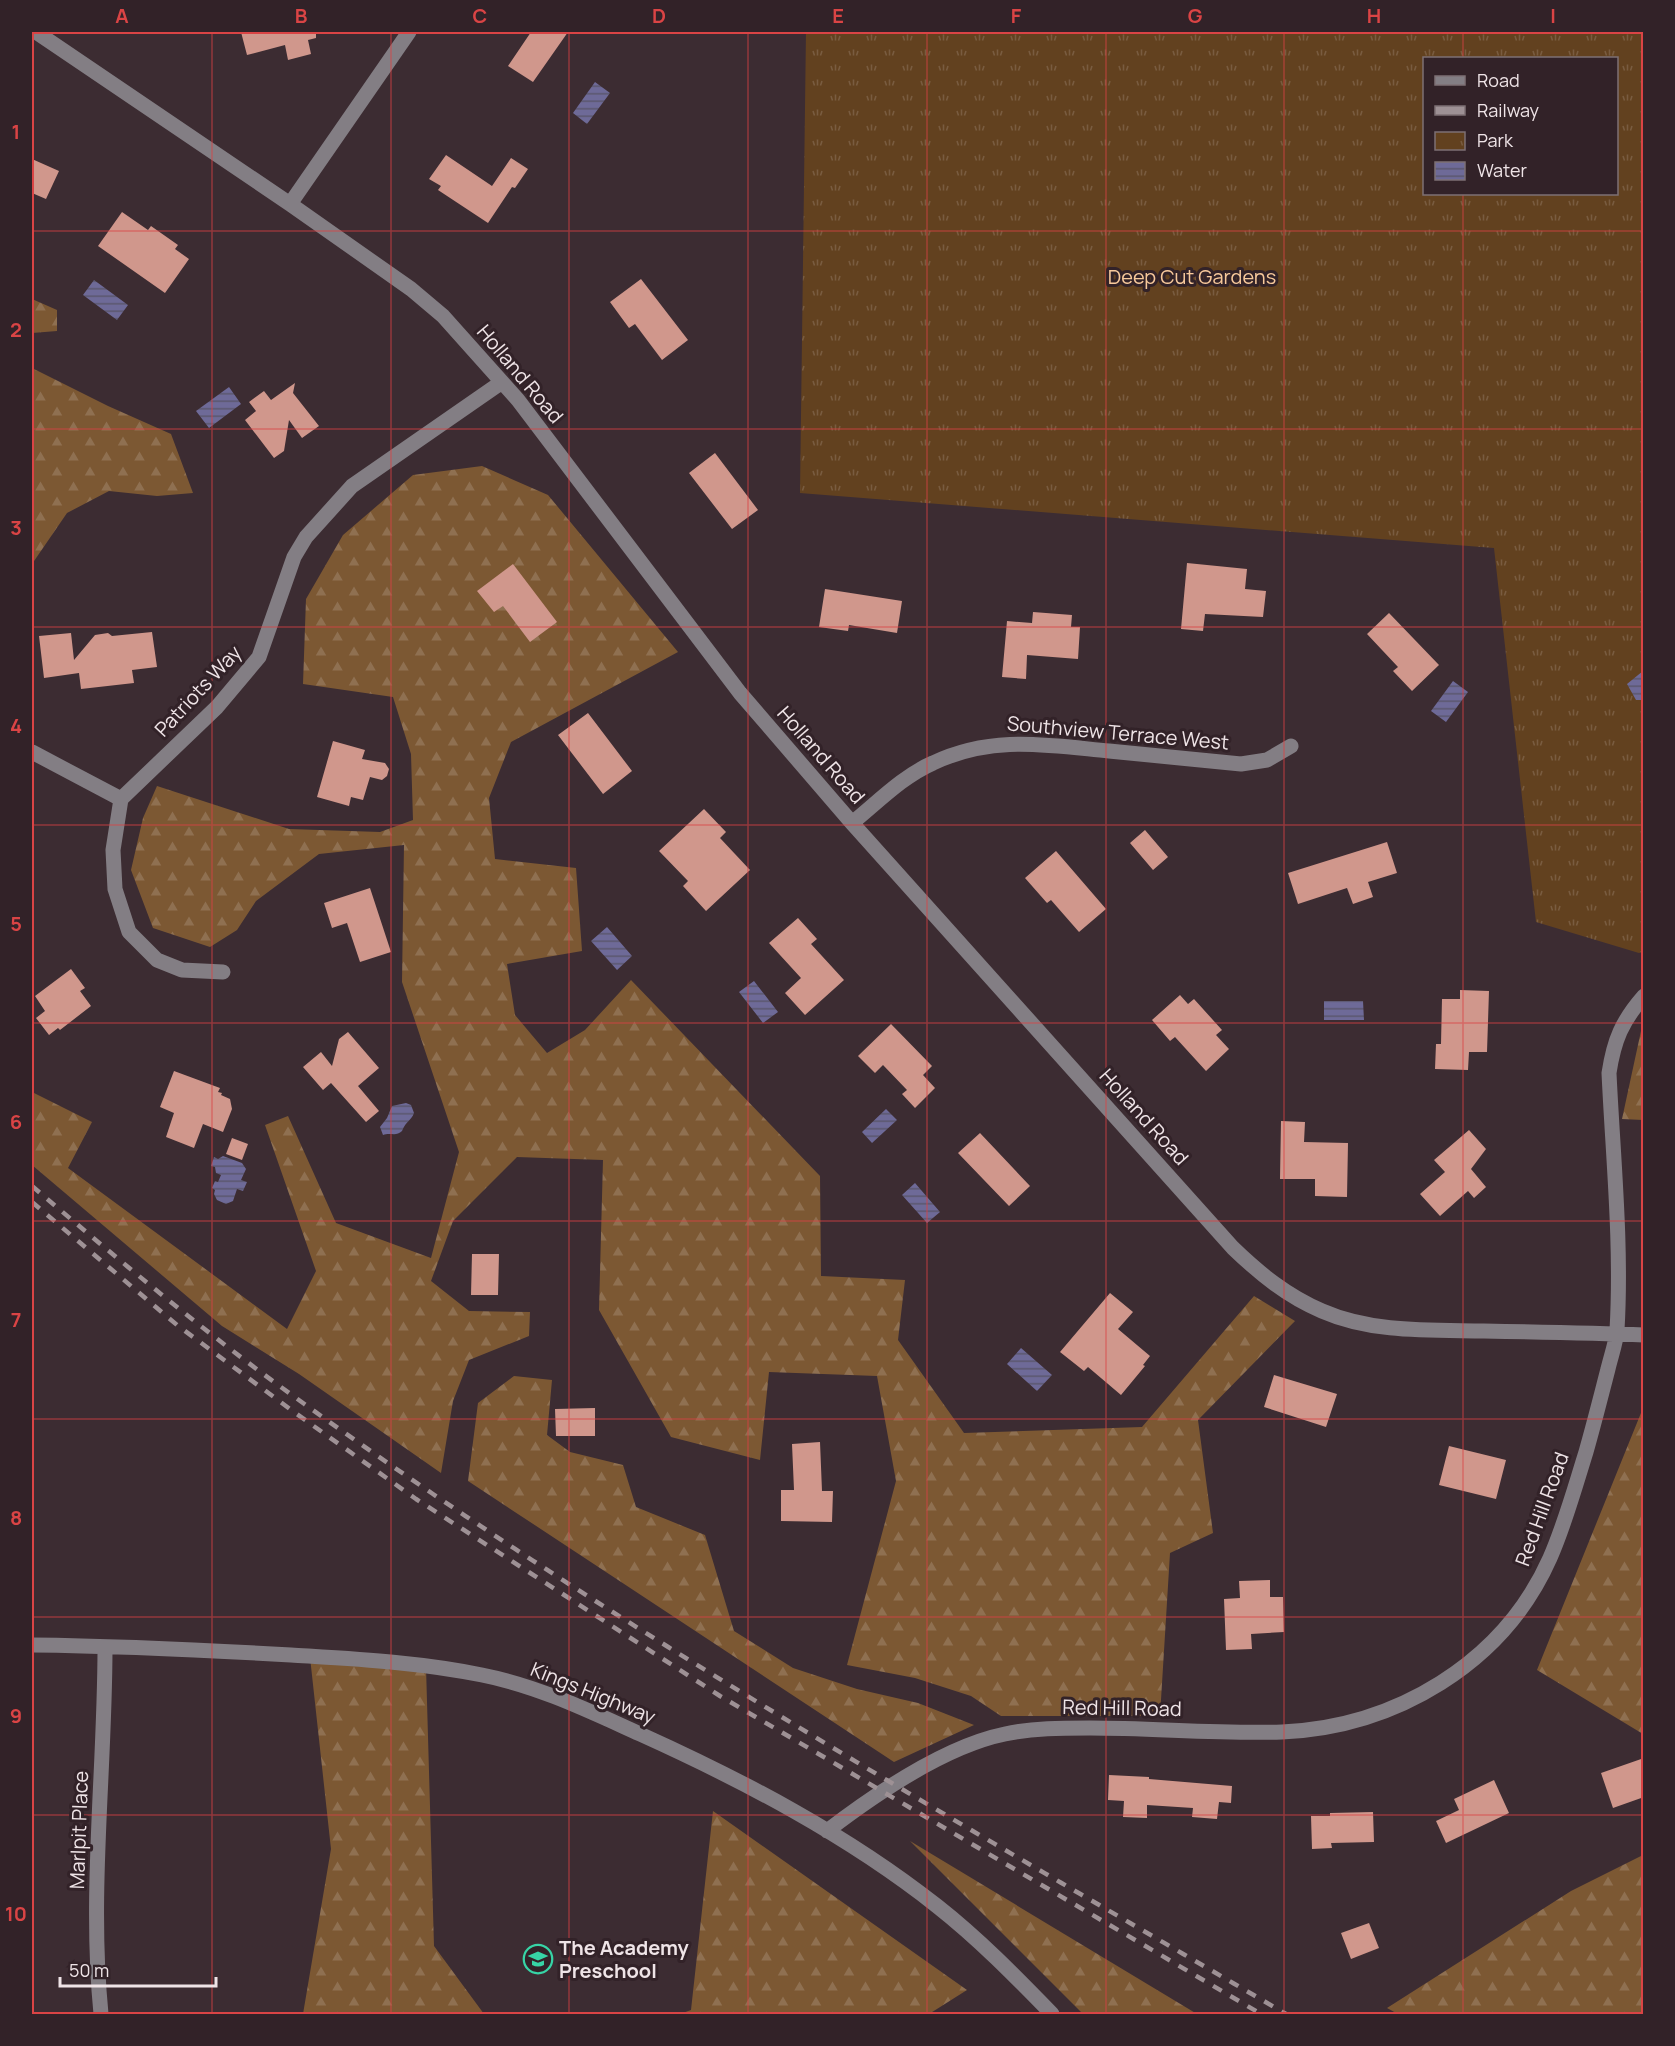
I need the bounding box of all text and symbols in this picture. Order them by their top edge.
text: A [115,2,129,29]
text: B [295,2,308,29]
text: C [473,2,487,29]
text: D [652,2,666,29]
text: E [832,2,844,29]
text: F [1011,2,1022,29]
text: G [1188,2,1203,29]
text: H [1367,2,1381,29]
text: I [1550,2,1556,29]
legend [1423,57,1618,195]
text: Road [1477,68,1520,92]
text: Railway [1477,98,1539,122]
text: 1 [12,118,20,145]
text: Park [1477,128,1514,152]
text: Water [1477,158,1527,182]
park label: Deep Cut Gardens [1108,263,1276,290]
text: 2 [10,316,22,343]
street label: Holland Road [471,319,570,429]
text: 3 [10,514,22,541]
street label: Patriots Way [148,639,247,742]
street label: Holland Road [771,700,871,809]
street label: Southview Terrace West [1006,709,1230,756]
text: 4 [10,712,22,739]
text: 5 [10,910,22,937]
street label: Holland Road [1094,1063,1195,1171]
text: 6 [10,1108,22,1135]
text: 7 [11,1306,21,1333]
street label: Red Hill Road [1508,1448,1575,1569]
text: 8 [10,1504,22,1531]
street label: Kings Highway [527,1655,660,1730]
street label: Red Hill Road [1062,1693,1182,1722]
text: 9 [10,1702,22,1729]
street label: Marlpit Place [63,1770,94,1890]
text: 10 [5,1900,27,1927]
place label: The Academy Preschool [559,1934,690,1984]
school or university icon: The Academy Preschool [522,1943,554,1975]
scale bar [60,1950,216,1988]
text: 50 m [69,1958,109,1982]

